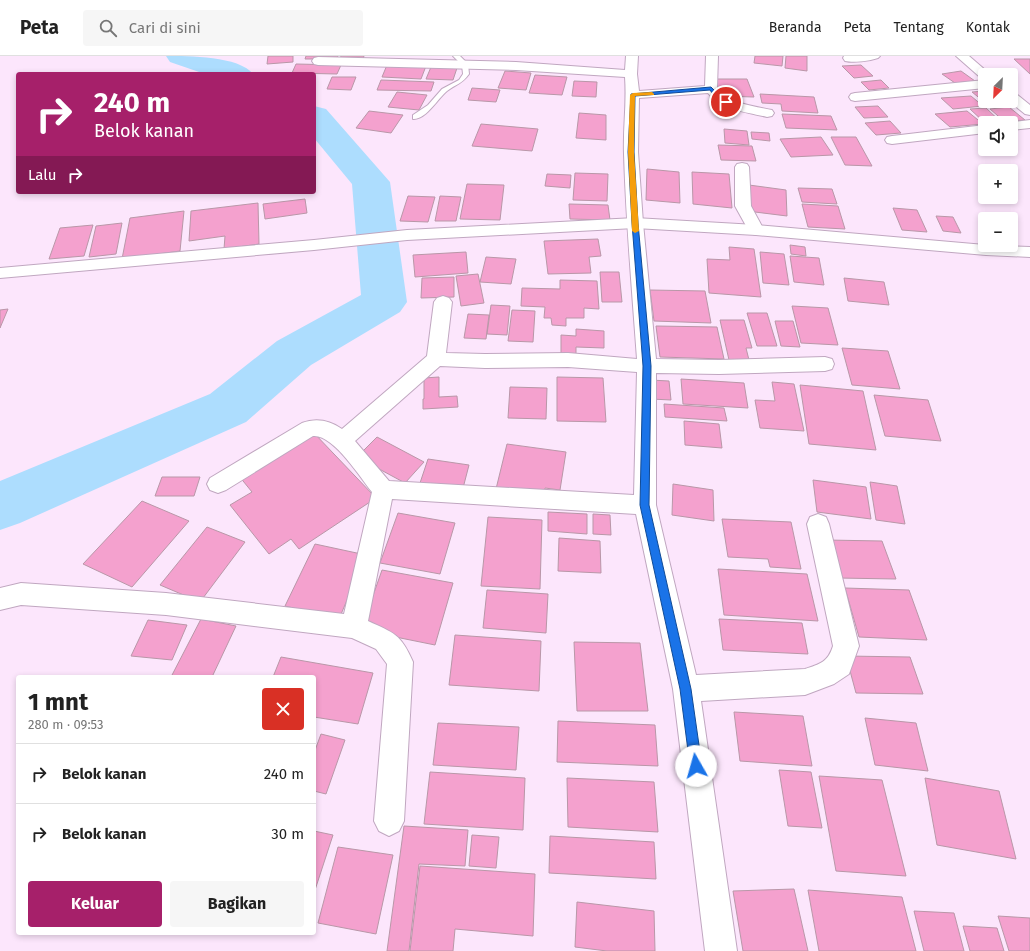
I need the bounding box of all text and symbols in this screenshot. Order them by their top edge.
search box [83,10,363,46]
text: Peta [20,16,59,39]
icon: search [97,17,119,39]
text: Cari di sini [129,19,201,37]
text: Beranda [769,19,822,36]
text: Peta [844,19,871,36]
text: Tentang [893,19,944,36]
text: Kontak [966,19,1010,36]
north arrow [978,68,1018,108]
map controls [978,68,1018,252]
pin [709,85,743,119]
text: 240 m [94,86,170,119]
icon: right [28,88,80,140]
icon: arrive [715,91,737,113]
button: sound [978,116,1018,156]
text: Belok kanan [94,120,194,142]
icon: right [64,164,86,186]
button: + [978,164,1018,204]
text: Lalu [28,166,56,184]
button: − [978,212,1018,252]
text: 1 mnt [28,688,88,716]
button: close [262,688,304,730]
text: 280 m · 09:53 [28,717,103,732]
position arrow [675,745,717,787]
icon: right [28,763,50,785]
text: Belok kanan [62,765,146,783]
text: 240 m [264,765,304,783]
icon: right [28,823,50,845]
text: Belok kanan [62,825,146,843]
text: 30 m [271,825,304,843]
button: Keluar [28,881,162,927]
button: Bagikan [170,881,304,927]

